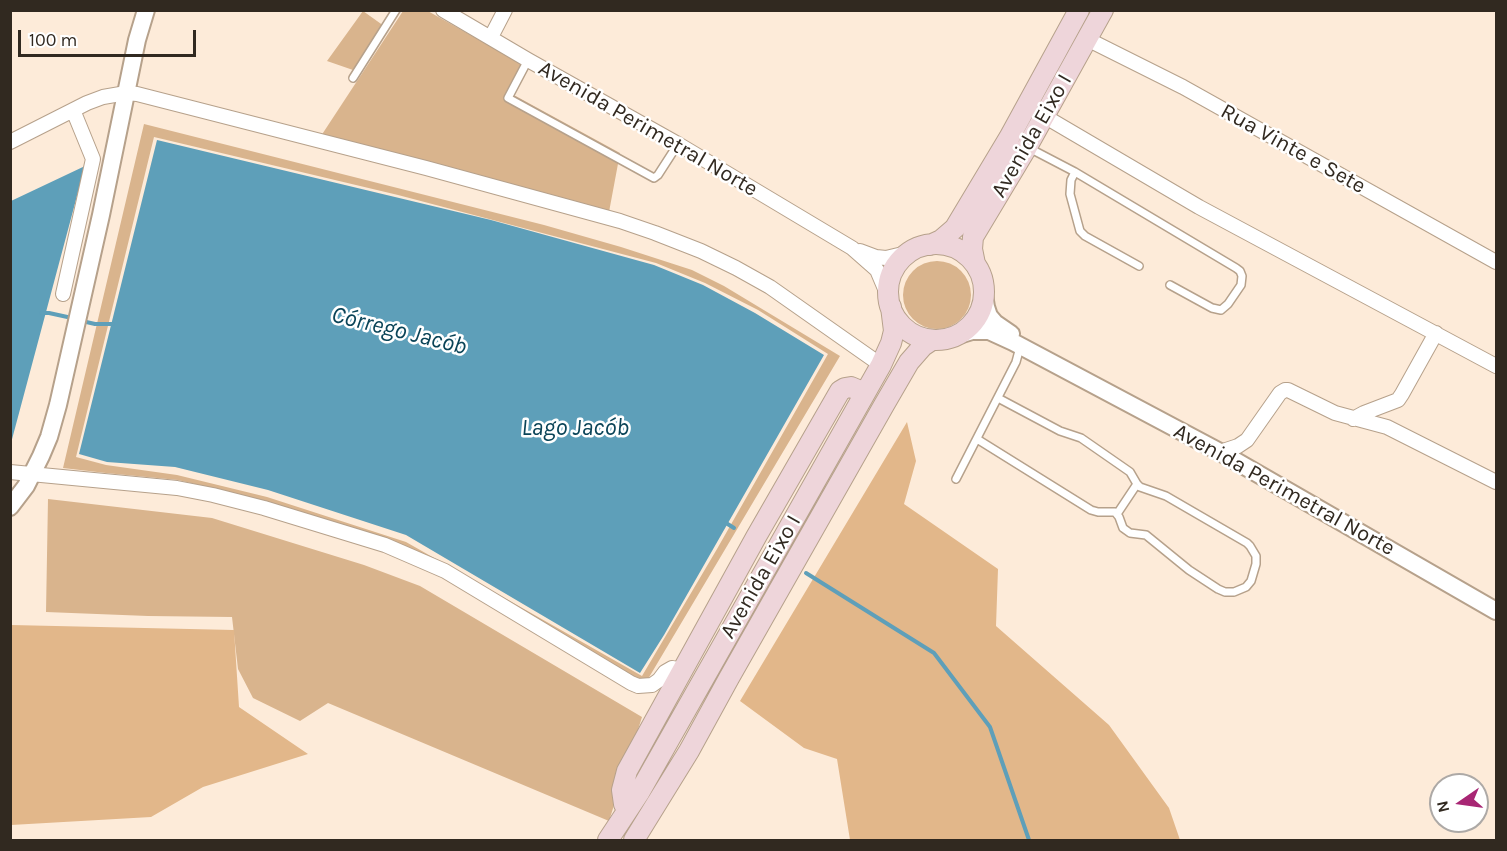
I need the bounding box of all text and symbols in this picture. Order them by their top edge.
scale bar [21,18,200,56]
text: 100 m [29,29,77,51]
street label: Avenida Perimetral Norte [534,55,762,203]
street label: Avenida Eixo I [986,70,1078,202]
street label: Rua Vinte e Sete [1216,98,1370,200]
water label: Córrego Jacób [329,300,469,362]
water label: Lago Jacób [521,414,629,442]
street label: Avenida Perimetral Norte [1169,418,1399,562]
street label: Avenida Eixo I [715,511,807,643]
north arrow [1429,773,1489,833]
text: N [1432,799,1453,814]

